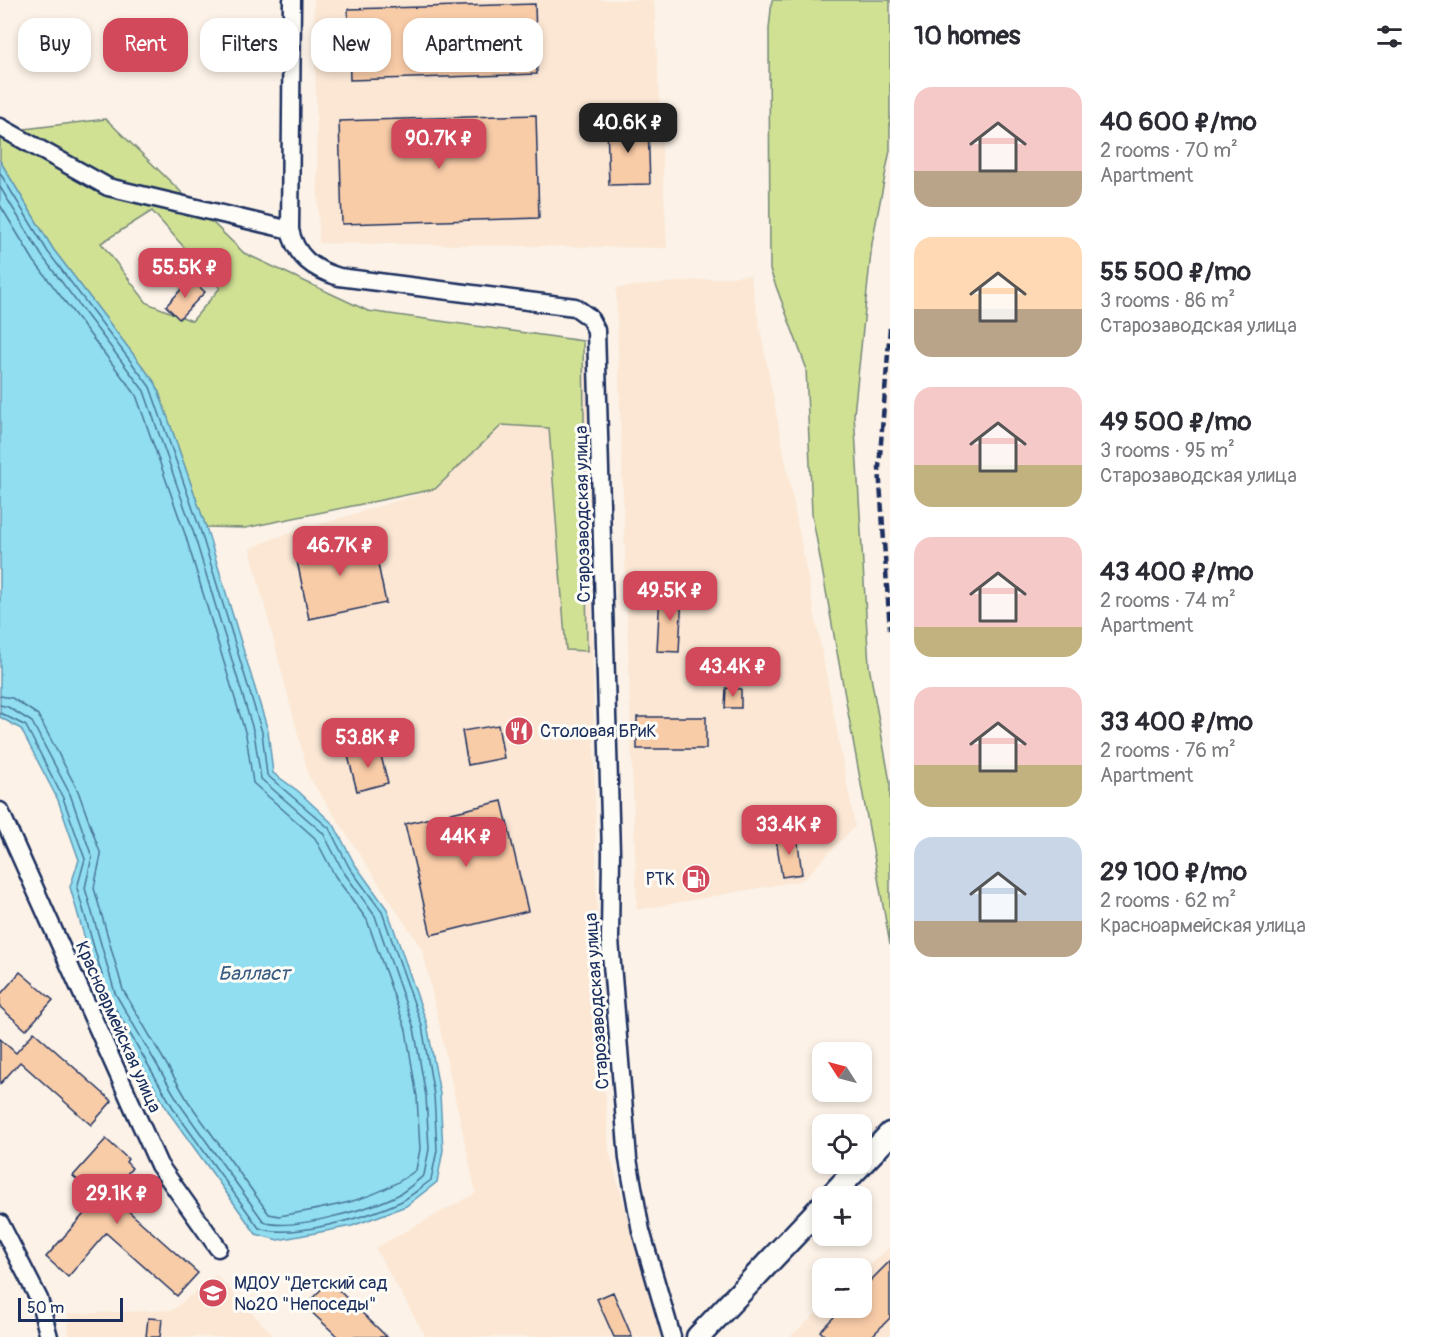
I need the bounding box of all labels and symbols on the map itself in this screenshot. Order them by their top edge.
pin: 40.6K ₽ [573,103,683,154]
pin: 90.7K ₽ [384,119,494,170]
pin: 55.5K ₽ [130,248,240,299]
street label: Старозаводская улица [570,425,596,603]
pin: 46.7K ₽ [285,526,395,577]
pin: 49.5K ₽ [615,571,725,622]
pin: 43.4K ₽ [678,647,788,698]
restaurant icon: Столовая БРиК [503,715,535,747]
pin: 53.8K ₽ [313,718,423,769]
place label: Столовая БРиК [540,720,657,743]
pin: 33.4K ₽ [734,805,844,856]
pin: 44K ₽ [424,817,508,868]
fuel station icon: РТК [680,863,712,895]
place label: РТК [646,868,675,891]
street label: Старозаводская улица [579,912,615,1090]
street label: Красноармейская улица [70,938,166,1116]
water label: Балласт [218,961,293,986]
north arrow [812,1042,872,1102]
pin: 29.1K ₽ [62,1174,172,1225]
place label: МДОУ "Детский сад №20 "Непоседы" [234,1272,387,1316]
school or university icon: МДОУ "Детский сад №20 "Непоседы" [197,1277,229,1309]
scale bar [18,1295,123,1322]

